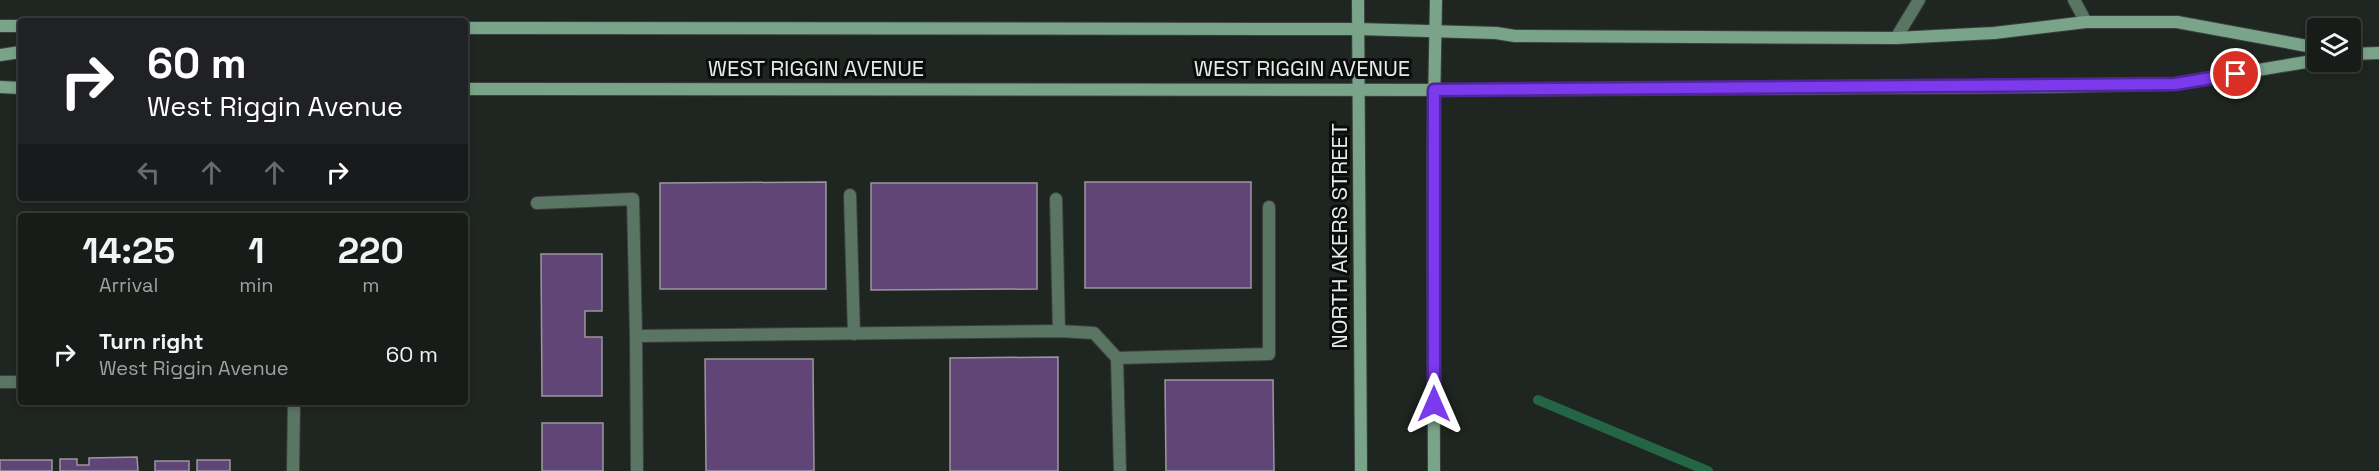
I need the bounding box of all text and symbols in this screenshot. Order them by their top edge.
map controls [2307,18,2361,72]
button: layers [2307,18,2361,72]
text: 60 m [147,37,247,90]
icon: right [48,42,126,120]
pin [2210,48,2261,99]
street label: WEST RIGGIN AVENUE [708,54,924,82]
street label: WEST RIGGIN AVENUE [1194,54,1410,82]
icon: arrive [2219,57,2252,90]
text: West Riggin Avenue [147,89,403,124]
street label: NORTH AKERS STREET [1325,123,1353,349]
icon: left [132,156,165,189]
icon: ahead [195,156,228,189]
icon: ahead [258,156,291,189]
icon: right [321,156,354,189]
text: 14:25 [82,228,175,274]
text: 1 [248,228,265,274]
text: 220 [338,228,404,274]
text: Arrival [99,272,158,298]
text: min [239,272,274,298]
text: m [362,272,379,298]
text: Turn right [99,327,204,355]
icon: right [48,338,81,371]
text: 60 m [386,340,438,368]
text: West Riggin Avenue [99,355,289,381]
position arrow [1402,372,1466,436]

